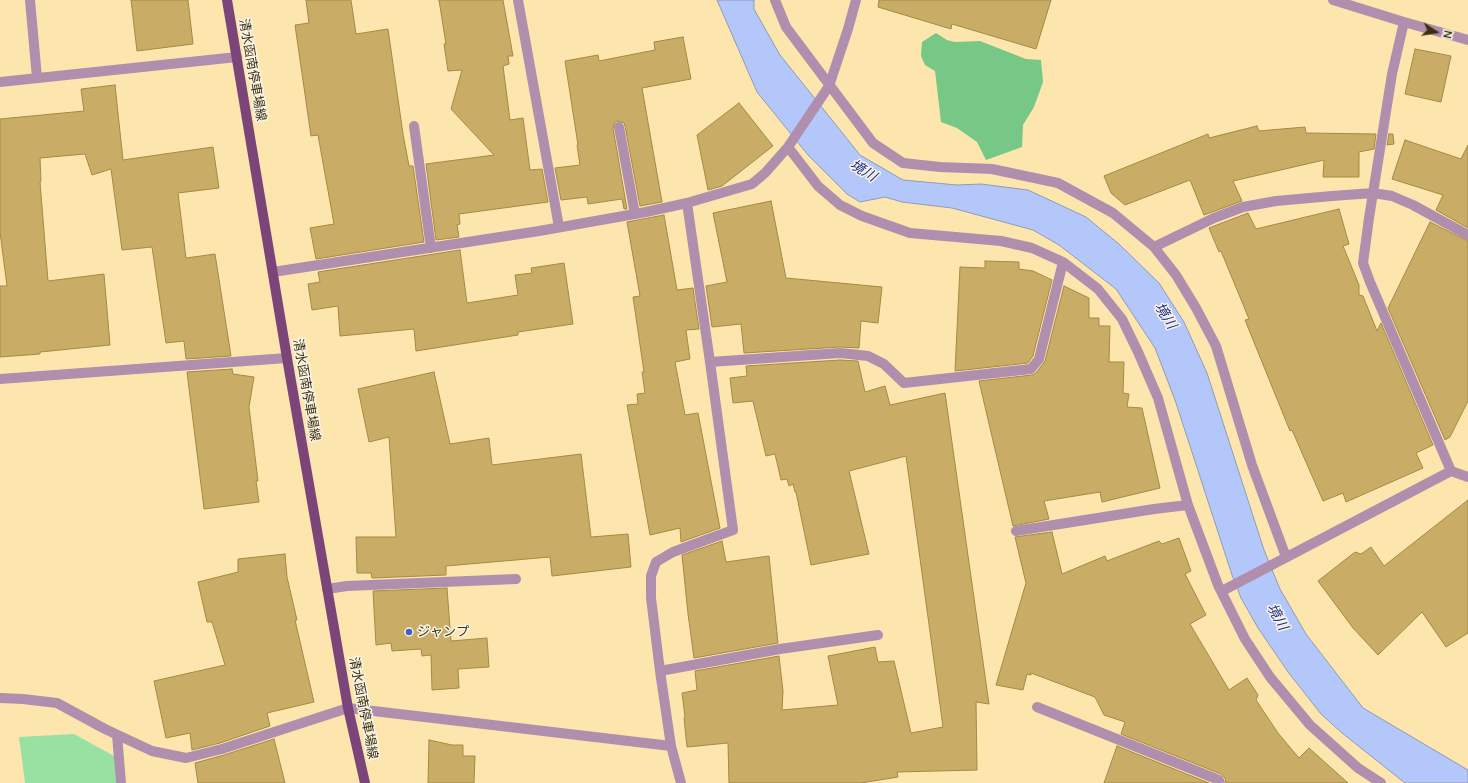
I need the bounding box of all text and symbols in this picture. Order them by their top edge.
north arrow [1416,12,1456,52]
street label: 清水函南停車場線 [235,17,269,123]
text: N [1440,29,1456,40]
water label: 境川 [847,156,879,186]
water label: 境川 [1150,300,1180,332]
street label: 清水函南停車場線 [289,337,323,443]
water label: 境川 [1263,601,1291,633]
place label: ジャンプ [417,624,469,640]
marker: ジャンプ [404,627,414,637]
street label: 清水函南停車場線 [345,655,381,761]

